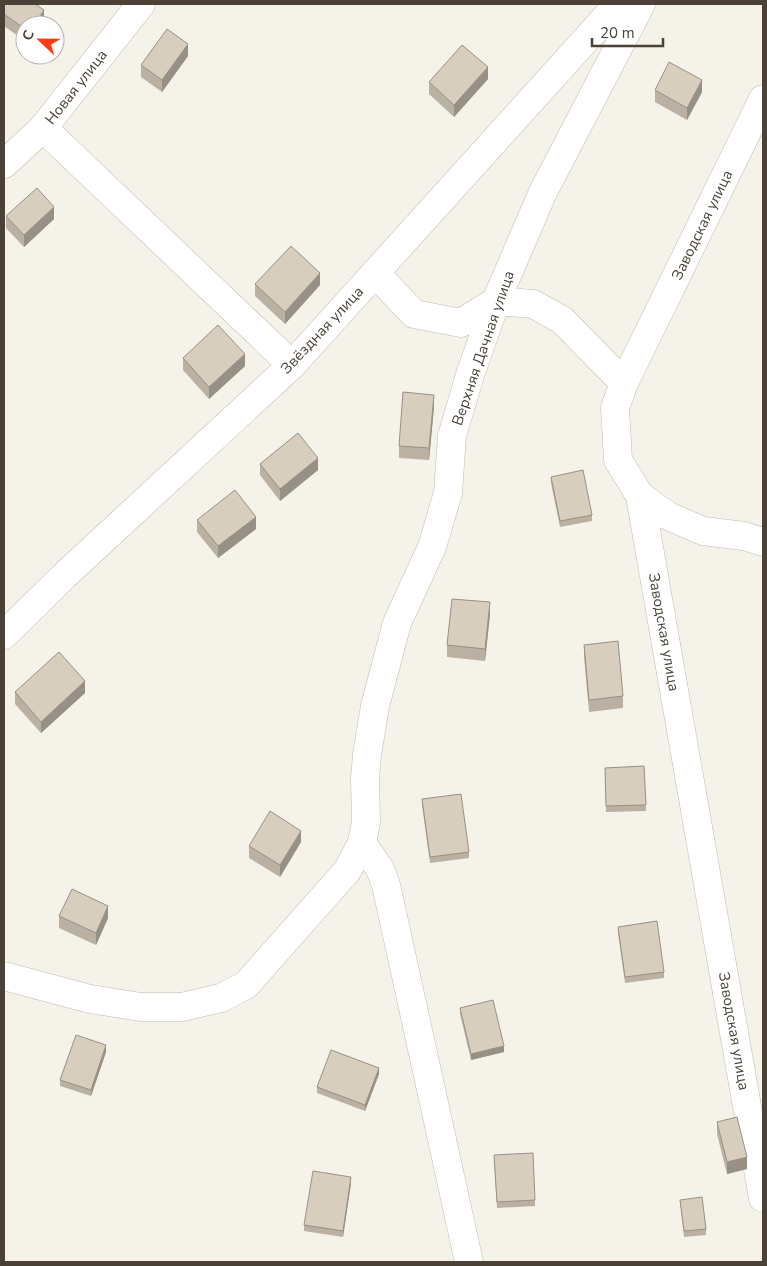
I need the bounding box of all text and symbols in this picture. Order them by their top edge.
north arrow [15,15,65,65]
scale bar [592,15,663,47]
text: 20 m [600,23,635,43]
text: С [18,27,39,43]
street label: Новая улица [40,45,112,129]
street label: Заводская улица [667,167,737,283]
street label: Верхняя Дачная улица [447,268,519,428]
street label: Звёздная улица [276,282,368,378]
street label: Заводская улица [644,571,684,693]
street label: Заводская улица [714,970,754,1092]

